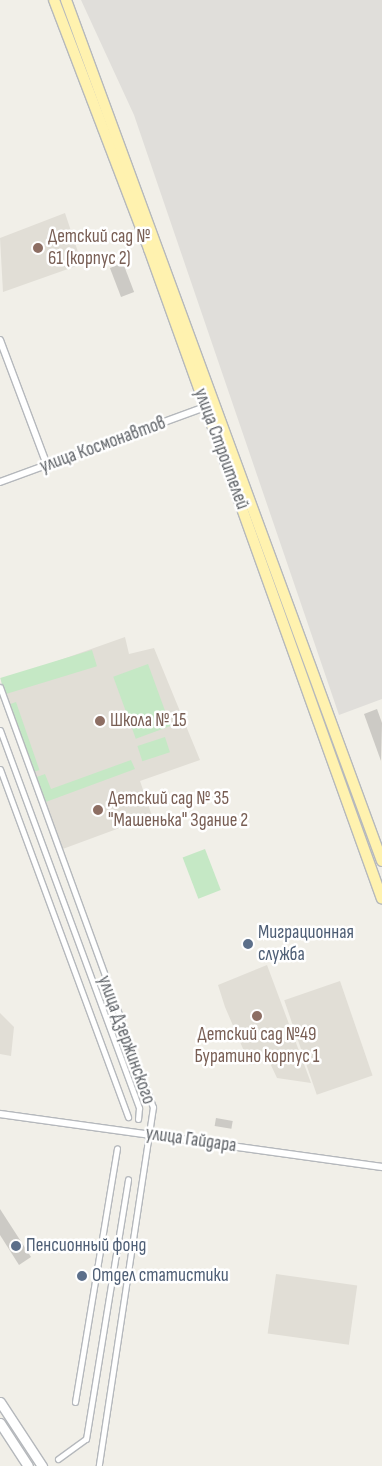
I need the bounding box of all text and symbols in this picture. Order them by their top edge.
place label: Детский сад № 61 (корпус 2) [48,226,150,270]
marker: Детский сад № 61 (корпус 2) [32,242,44,254]
street label: улица Строителей [189,385,253,513]
street label: улица Космонавтов [37,412,169,478]
place label: Школа № 15 [110,710,187,732]
marker: Школа № 15 [94,715,106,727]
place label: Детский сад № 35 "Машенька" Здание 2 [108,788,248,832]
marker: Детский сад № 35 "Машенька" Здание 2 [92,804,104,816]
place label: Миграционная служба [258,922,354,966]
marker: Миграционная служба [242,938,254,950]
street label: улица Дзержинского [92,973,160,1107]
marker: Детский сад №49 Буратино корпус 1 [251,1010,263,1022]
place label: Детский сад №49 Буратино корпус 1 [195,1024,319,1068]
street label: улица Гайдара [144,1122,238,1158]
place label: Пенсионный фонд [26,1235,146,1257]
marker: Пенсионный фонд [10,1240,22,1252]
place label: Отдел статистики [92,1265,229,1287]
marker: Отдел статистики [76,1270,88,1282]

